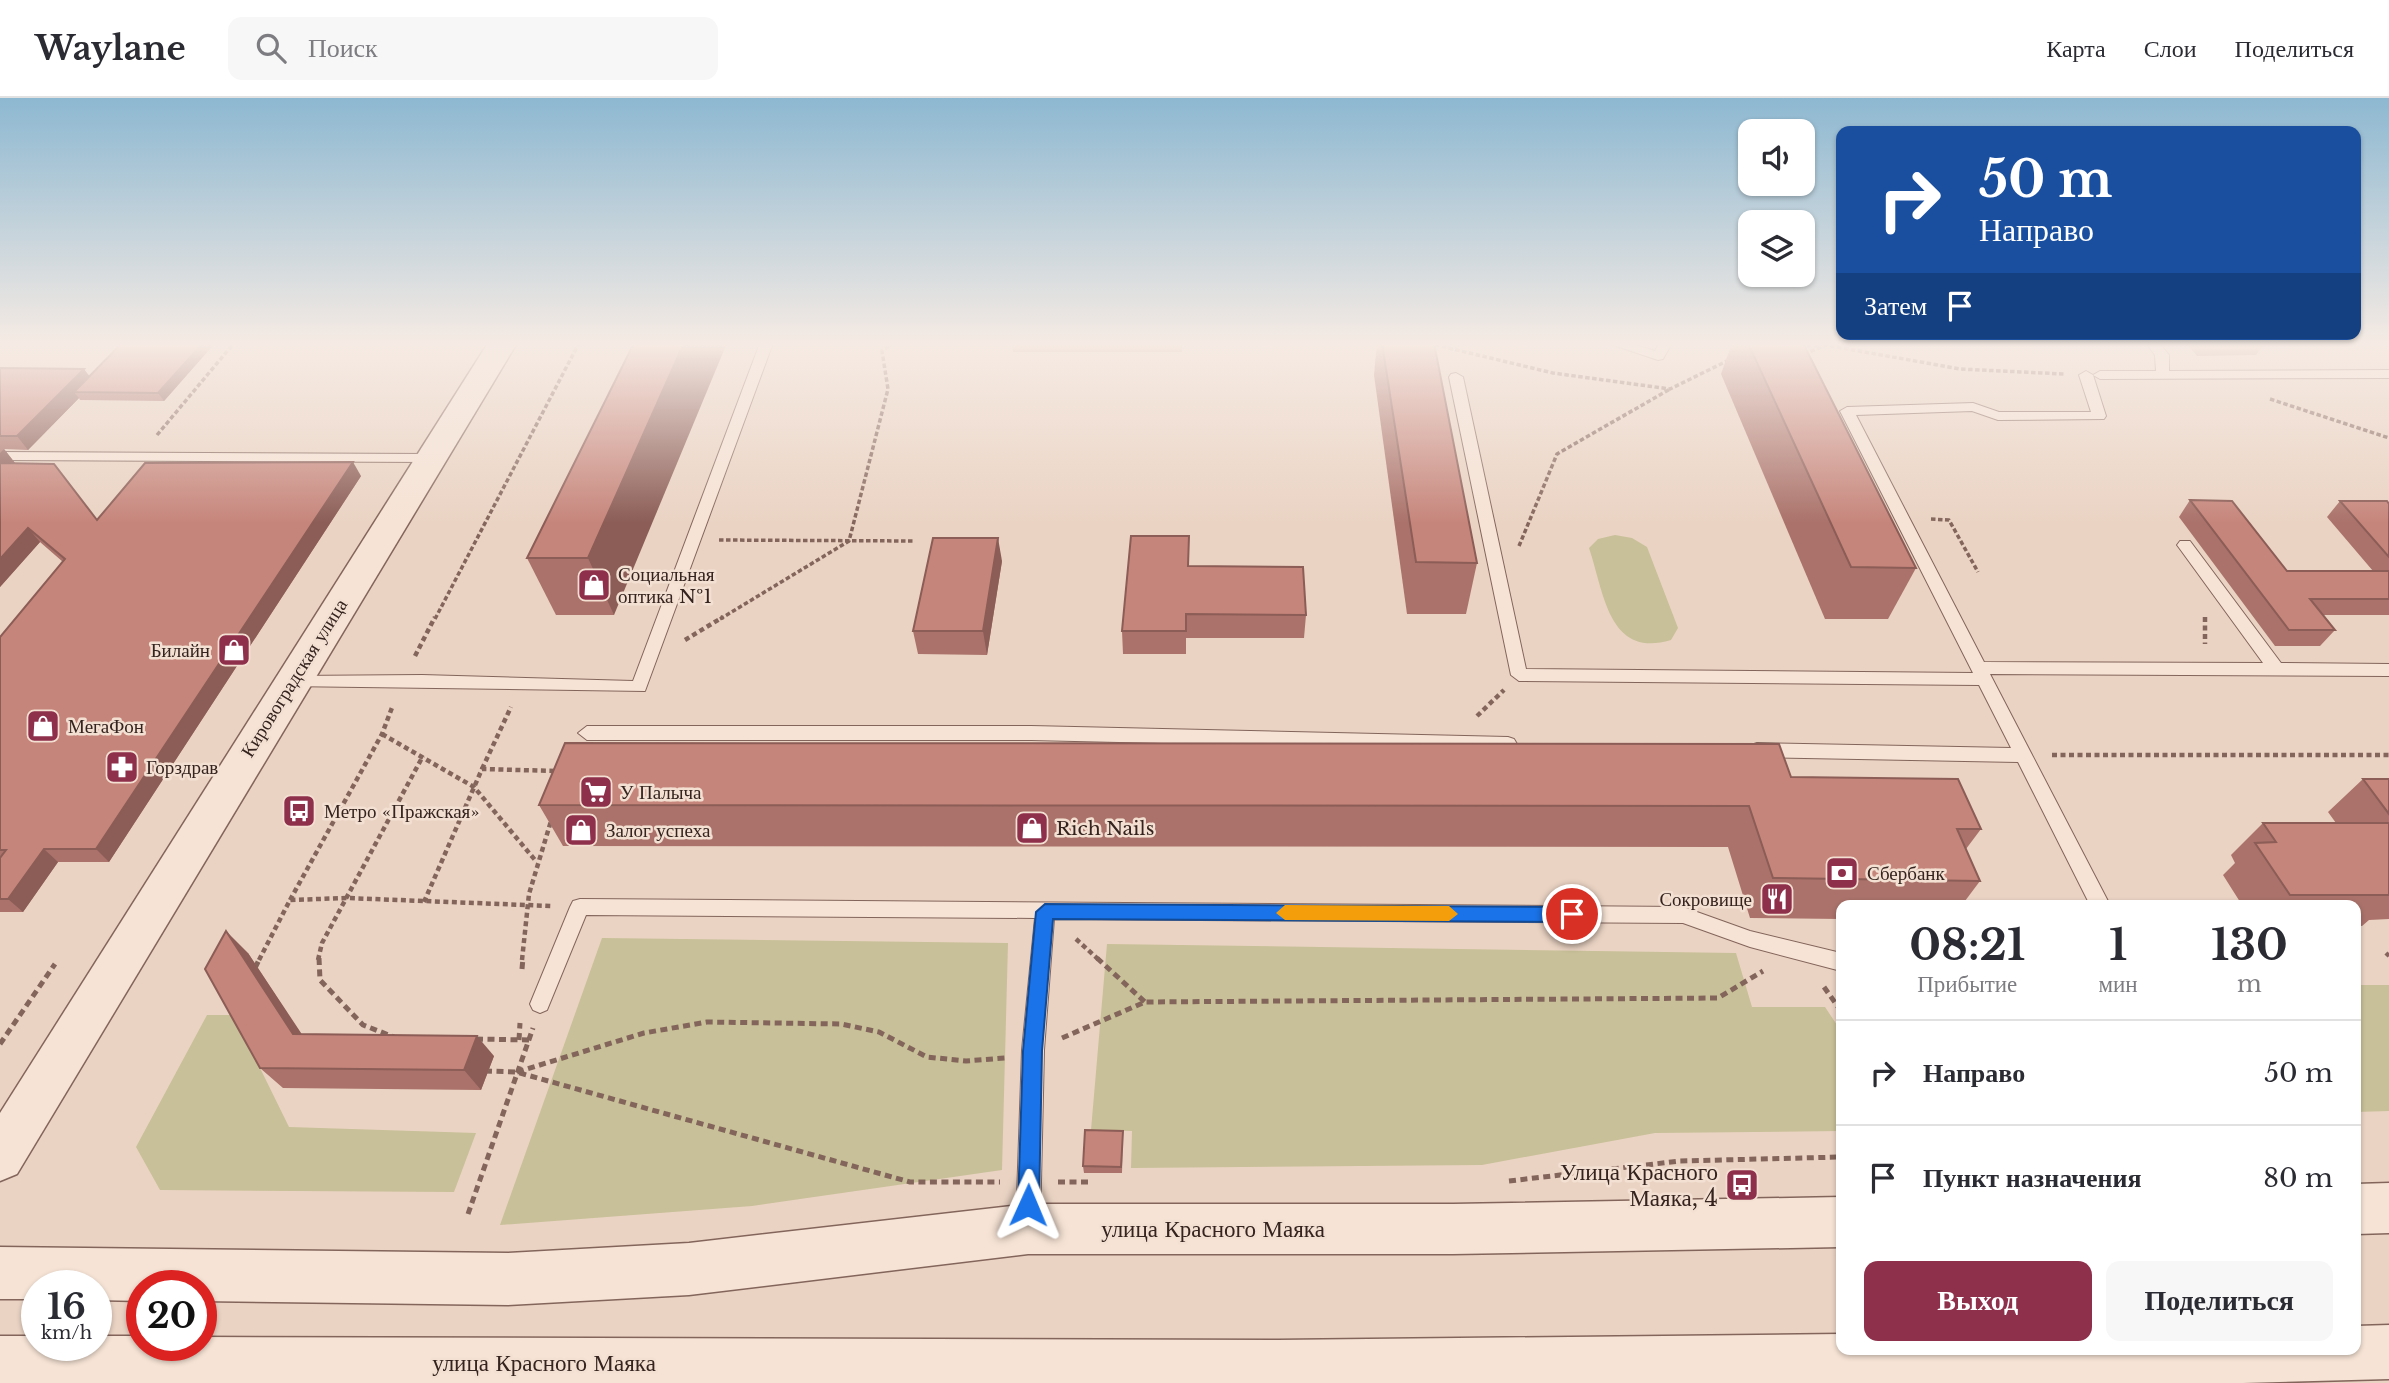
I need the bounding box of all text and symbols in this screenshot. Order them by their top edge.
search box [228,17,718,80]
text: Waylane [35,28,186,69]
icon: search [252,29,290,67]
text: Поиск [308,32,378,64]
text: Карта [2046,34,2106,63]
text: Слои [2144,34,2197,63]
text: Поделиться [2235,34,2354,63]
map controls [1738,119,1815,287]
button: sound [1738,119,1815,196]
text: 50 m [1979,149,2112,210]
icon: right [1864,154,1955,245]
button: layers [1738,210,1815,287]
text: Направо [1979,210,2094,250]
icon: arrive [1941,287,1979,325]
text: Затем [1864,290,1927,322]
place label: Социальная оптика №1 [618,563,715,608]
shop icon: Социальная оптика №1 [575,566,613,604]
street label: Кировоградская улица [236,594,352,761]
shop icon: Билайн [215,631,253,669]
place label: Билайн [151,639,210,662]
shop icon: МегаФон [24,707,62,745]
place label: МегаФон [68,715,144,738]
pharmacy icon: Горздрав [103,748,141,786]
place label: Горздрав [146,756,218,779]
supermarket icon: У Палыча [577,773,615,811]
place label: У Палыча [620,781,702,804]
bus stop icon: Метро «Пражская» [280,792,318,830]
place label: Метро «Пражская» [324,800,480,823]
shop icon: Rich Nails [1013,809,1051,847]
shop icon: Залог успеха [562,811,600,849]
place label: Rich Nails [1056,817,1154,840]
place label: Залог успеха [606,819,711,842]
bank icon: Сбербанк [1823,854,1861,892]
place label: Сбербанк [1867,862,1946,885]
restaurant icon: Сокровище [1758,880,1796,918]
pin [1542,884,1602,944]
place label: Сокровище [1659,888,1752,911]
icon: arrive [1553,895,1591,933]
text: 08:21 [1909,919,2025,971]
text: 1 [2109,919,2127,971]
text: 130 [2211,919,2288,971]
text: Прибытие [1917,970,2017,998]
text: мин [2099,970,2138,998]
text: m [2237,970,2262,998]
icon: right [1864,1054,1902,1092]
text: Направо [1923,1057,2025,1089]
text: 50 m [2264,1057,2333,1089]
place label: Улица Красного Маяка, 4 [1560,1158,1718,1212]
icon: arrive [1864,1159,1902,1197]
text: Пункт назначения [1923,1162,2141,1194]
text: 80 m [2263,1162,2333,1194]
bus stop icon: Улица Красного Маяка, 4 [1723,1166,1761,1204]
position arrow [991,1168,1065,1242]
street label: улица Красного Маяка [1101,1215,1325,1243]
button: Выход [1864,1261,2092,1341]
button: Поделиться [2106,1261,2333,1341]
speed limit sign: 20 [126,1270,217,1361]
text: 16 [47,1285,86,1328]
text: km/h [41,1322,92,1344]
street label: улица Красного Маяка [432,1349,656,1377]

